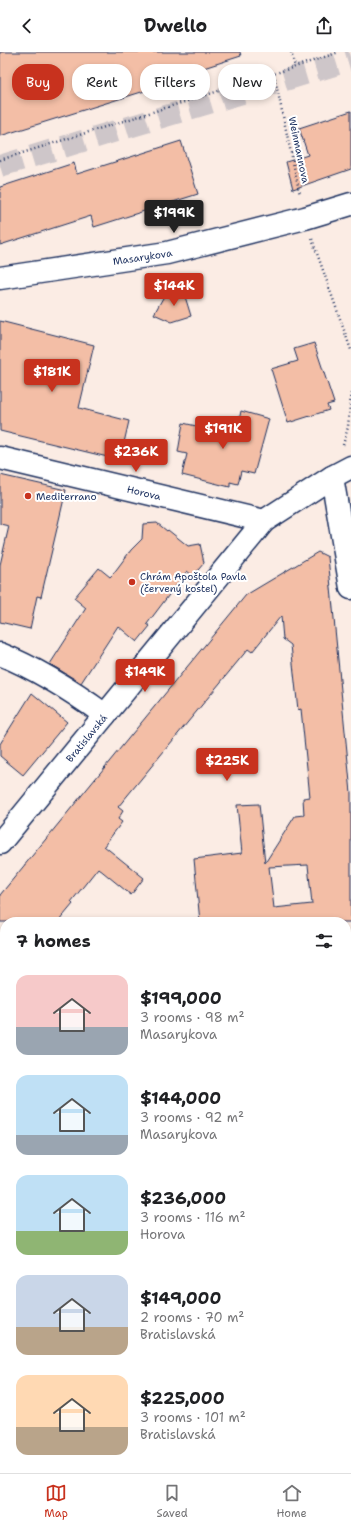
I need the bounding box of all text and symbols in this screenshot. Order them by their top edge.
text: Dwello [144,14,207,38]
icon: back [16,15,38,37]
icon: share [313,15,335,37]
chip: Buy [12,64,64,100]
chip: Rent [72,64,132,100]
chip: Filters [140,64,210,100]
chip: New [218,64,276,100]
street label: Weinmannova [286,115,313,185]
pin: $199K [146,200,202,234]
text: $199K [153,204,195,221]
street label: Masarykova [112,245,174,268]
pin: $144K [146,273,202,307]
text: $144K [153,277,195,294]
pin: $181K [24,359,80,393]
text: $181K [33,363,71,380]
pin: $191K [195,416,251,450]
text: $191K [204,420,242,437]
pin: $236K [108,439,164,473]
text: $236K [114,443,158,460]
street label: Horova [126,482,163,503]
place label: Mediterrano [36,490,97,503]
marker: Mediterrano [23,491,33,501]
place label: Chrám Apoštola Pavla (červený kostel) [140,570,247,595]
marker: Chrám Apoštola Pavla (červený kostel) [127,577,137,587]
pin: $149K [117,659,173,693]
text: $149K [125,663,165,680]
street label: Bratislavská [63,711,110,764]
pin: $225K [199,748,255,782]
text: $225K [205,752,249,769]
text: 7 homes [16,930,91,952]
icon: filters [313,930,335,952]
text: $199,000 [140,987,222,1009]
icon: home [48,991,96,1039]
text: 3 rooms · 98 m² [140,1009,244,1026]
text: Masarykova [140,1026,217,1043]
text: $144,000 [140,1087,221,1109]
icon: home [48,1091,96,1139]
text: 3 rooms · 92 m² [140,1109,244,1126]
text: Masarykova [140,1126,217,1143]
text: $236,000 [140,1187,226,1209]
icon: home [48,1191,96,1239]
text: 3 rooms · 116 m² [140,1209,246,1226]
text: Horova [140,1226,185,1243]
text: $149,000 [140,1287,221,1309]
icon: home [48,1291,96,1339]
text: 2 rooms · 70 m² [140,1309,244,1326]
text: Bratislavská [140,1326,216,1343]
text: $225,000 [140,1387,225,1409]
icon: home [48,1391,96,1439]
text: 3 rooms · 101 m² [140,1409,246,1426]
text: Bratislavská [140,1426,216,1443]
tab: Map [44,1482,68,1521]
tab: Saved [157,1482,188,1521]
tab: Home [276,1482,307,1521]

